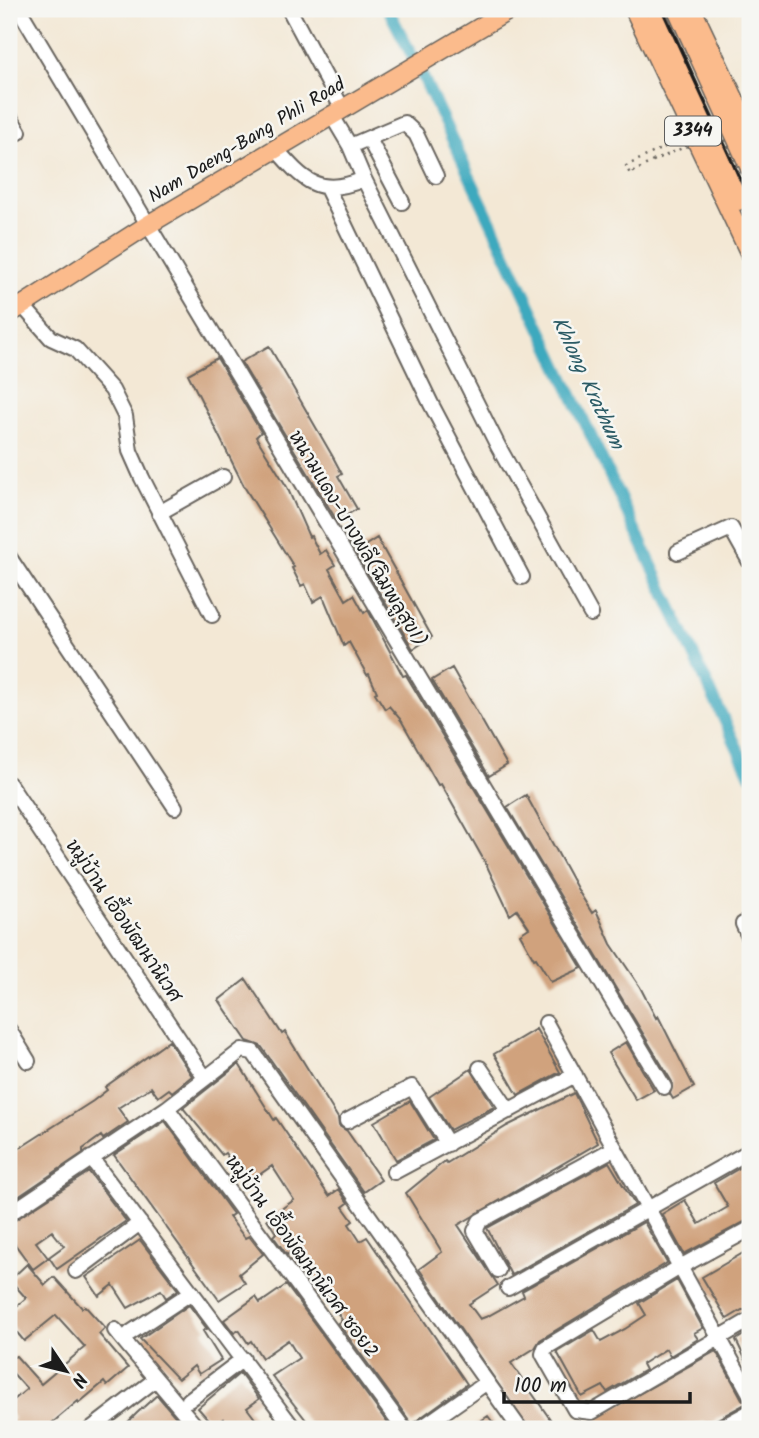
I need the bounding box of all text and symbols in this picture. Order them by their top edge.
street label: Nam Daeng-Bang Phli Road [143,70,352,212]
road number: 3344 [665,116,721,146]
water label: Khlong Krathum [542,311,633,457]
street label: หนามแดง-บางพลี(ฉิมพลูสุข1) [280,425,434,653]
street label: หมู่บ้าน เอื้อพัฒนานิเวศ [57,832,192,1010]
street label: หมู่บ้าน เอื้อพัฒนานิเวศ ซอย2 [217,1147,387,1365]
north arrow [32,1336,102,1406]
scale bar [504,1361,689,1405]
text: N [63,1366,94,1393]
text: 100 m [514,1370,567,1403]

